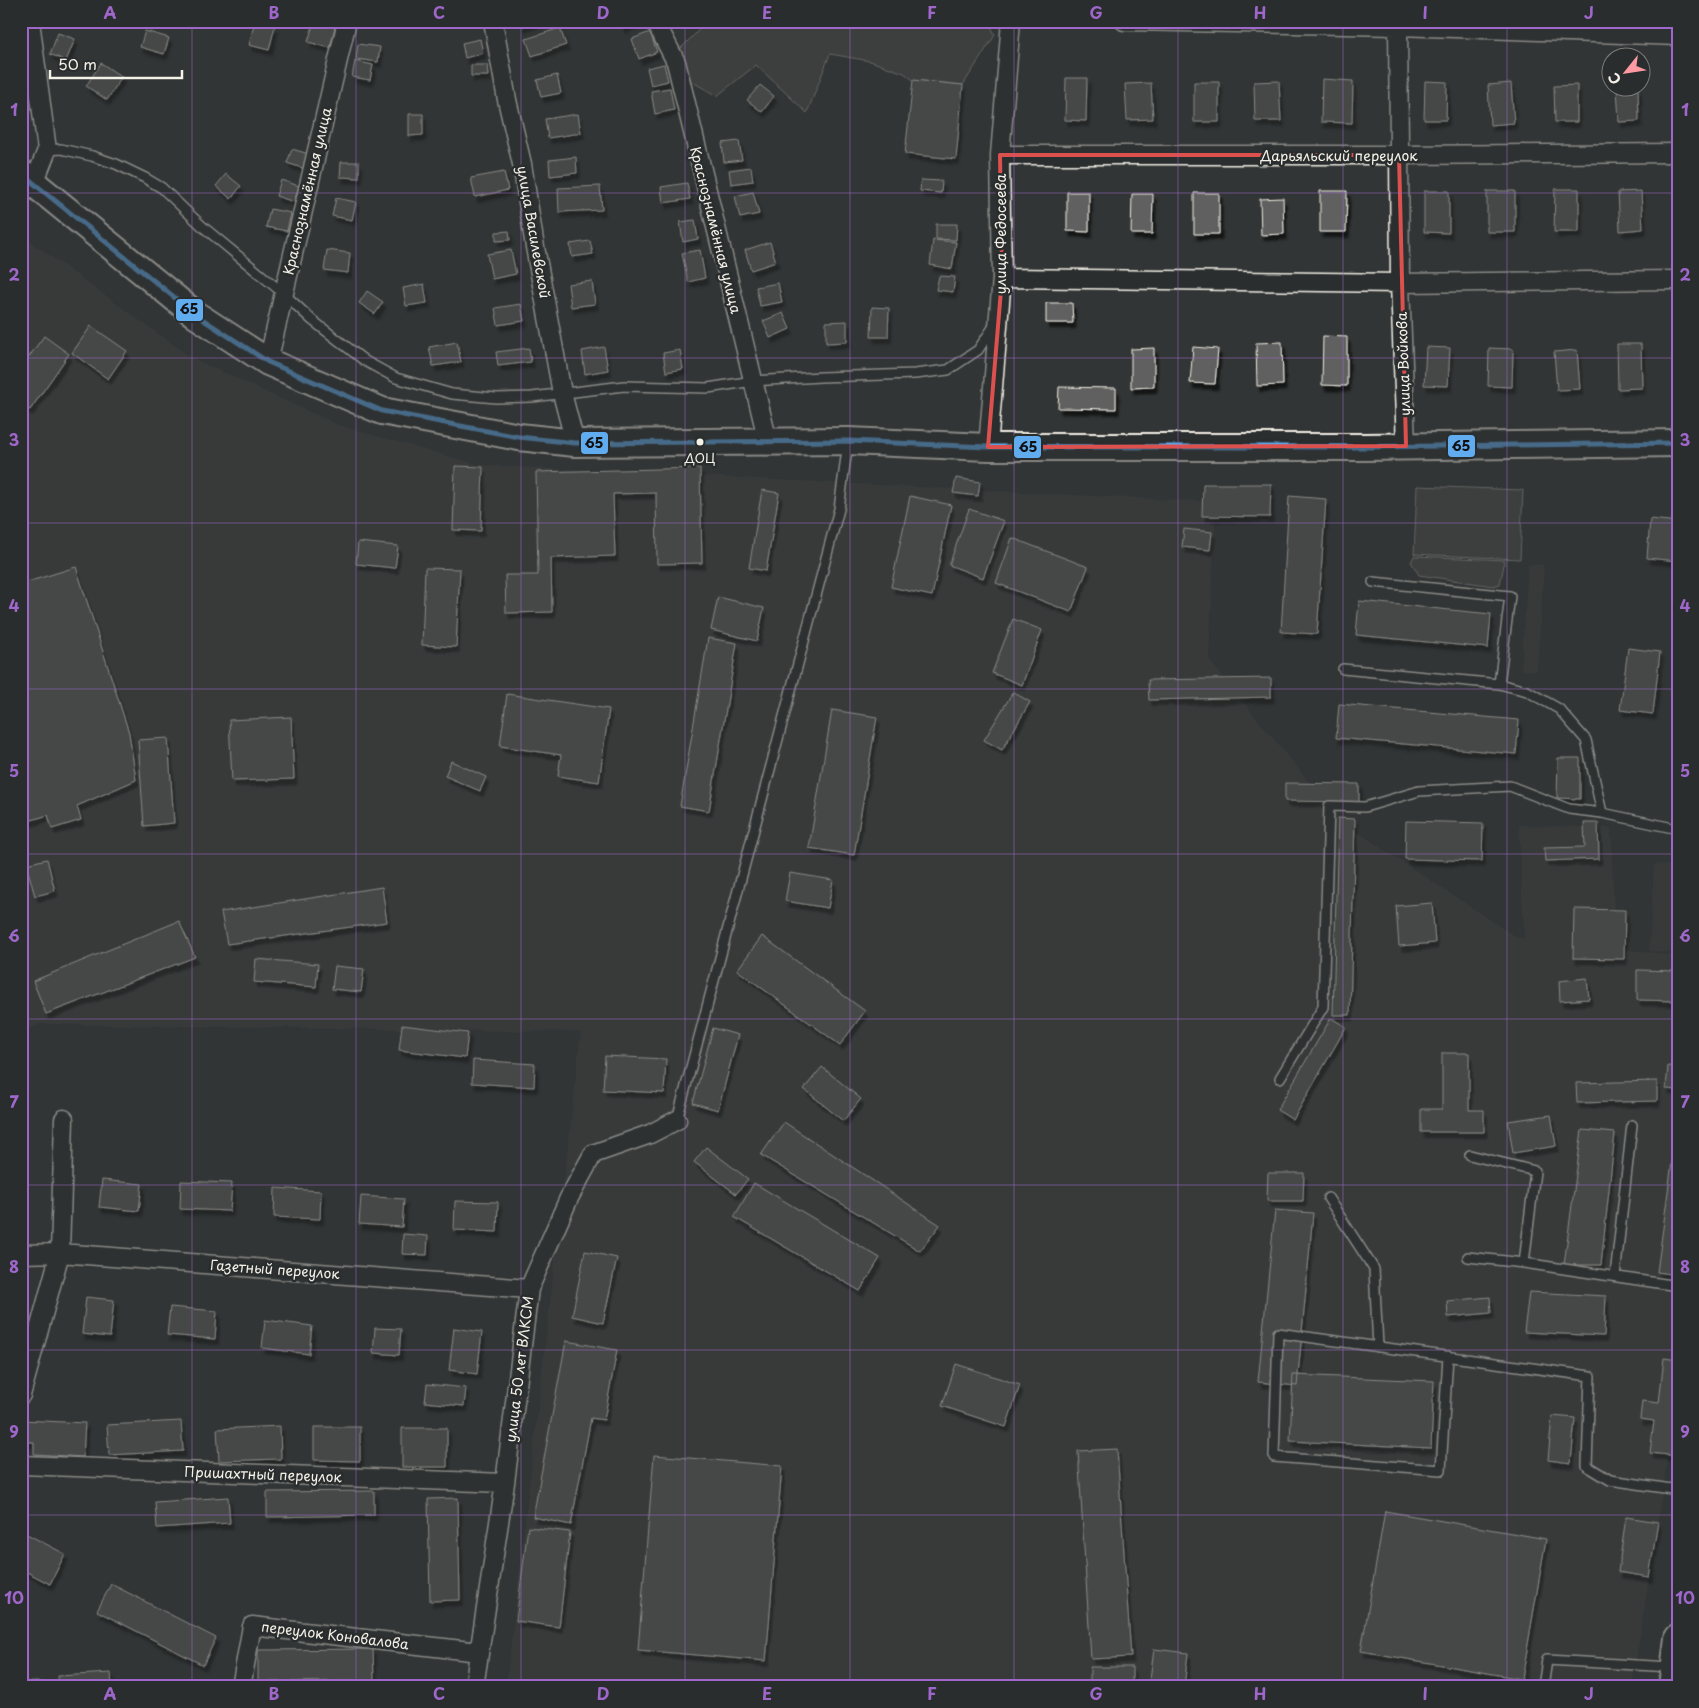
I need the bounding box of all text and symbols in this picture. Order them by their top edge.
text: A [104,0,117,24]
text: B [269,0,280,24]
text: C [433,0,445,24]
text: D [597,0,609,24]
text: E [762,0,772,24]
text: F [927,0,937,24]
text: G [1089,0,1103,24]
text: H [1254,0,1266,24]
text: I [1422,0,1428,24]
text: J [1584,0,1594,24]
scale bar [50,48,182,80]
north arrow [1602,48,1652,98]
text: 50 m [58,52,97,75]
text: С [1603,69,1626,89]
text: 1 [10,97,18,121]
text: 1 [1681,97,1689,121]
street label: Краснознамённая улица [278,105,337,277]
street label: Краснознамённая улица [685,144,747,316]
street label: Дарьяльский переулок [1259,145,1418,166]
street label: улица Василевской [512,164,556,300]
street label: улица Федосеева [990,173,1011,294]
text: 2 [8,262,20,286]
text: 2 [1679,262,1691,286]
line badge: 65 [175,298,204,322]
text: 65 [180,298,198,319]
street label: улица Войкова [1391,311,1415,416]
text: 3 [9,427,19,451]
text: 3 [1680,427,1690,451]
line badge: 65 [580,431,609,455]
text: 65 [585,432,603,453]
line badge: 65 [1447,434,1476,458]
line badge: 65 [1013,435,1042,459]
text: 65 [1452,435,1470,456]
text: 65 [1019,436,1037,457]
marker: ДОЦ [695,437,705,447]
place label: ДОЦ [684,448,715,467]
text: 4 [9,593,20,617]
text: 4 [1680,593,1691,617]
text: 5 [9,758,19,782]
text: 5 [1680,758,1690,782]
text: 6 [8,923,20,947]
text: 6 [1679,923,1691,947]
text: 7 [9,1089,19,1113]
text: 7 [1680,1089,1690,1113]
text: 8 [9,1254,19,1278]
street label: Газетный переулок [210,1254,341,1284]
text: 8 [1680,1254,1690,1278]
street label: улица 50 лет ВЛКСМ [500,1295,538,1443]
text: 9 [9,1419,19,1443]
text: 9 [1680,1419,1690,1443]
street label: Пришахтный переулок [184,1461,343,1487]
text: 10 [4,1585,24,1609]
text: 10 [1675,1585,1695,1609]
street label: переулок Коновалова [260,1616,410,1655]
text: A [104,1681,117,1705]
text: B [269,1681,280,1705]
text: C [433,1681,445,1705]
text: D [597,1681,609,1705]
text: E [762,1681,772,1705]
text: F [927,1681,937,1705]
text: G [1089,1681,1103,1705]
text: H [1254,1681,1266,1705]
text: I [1422,1681,1428,1705]
text: J [1584,1681,1594,1705]

